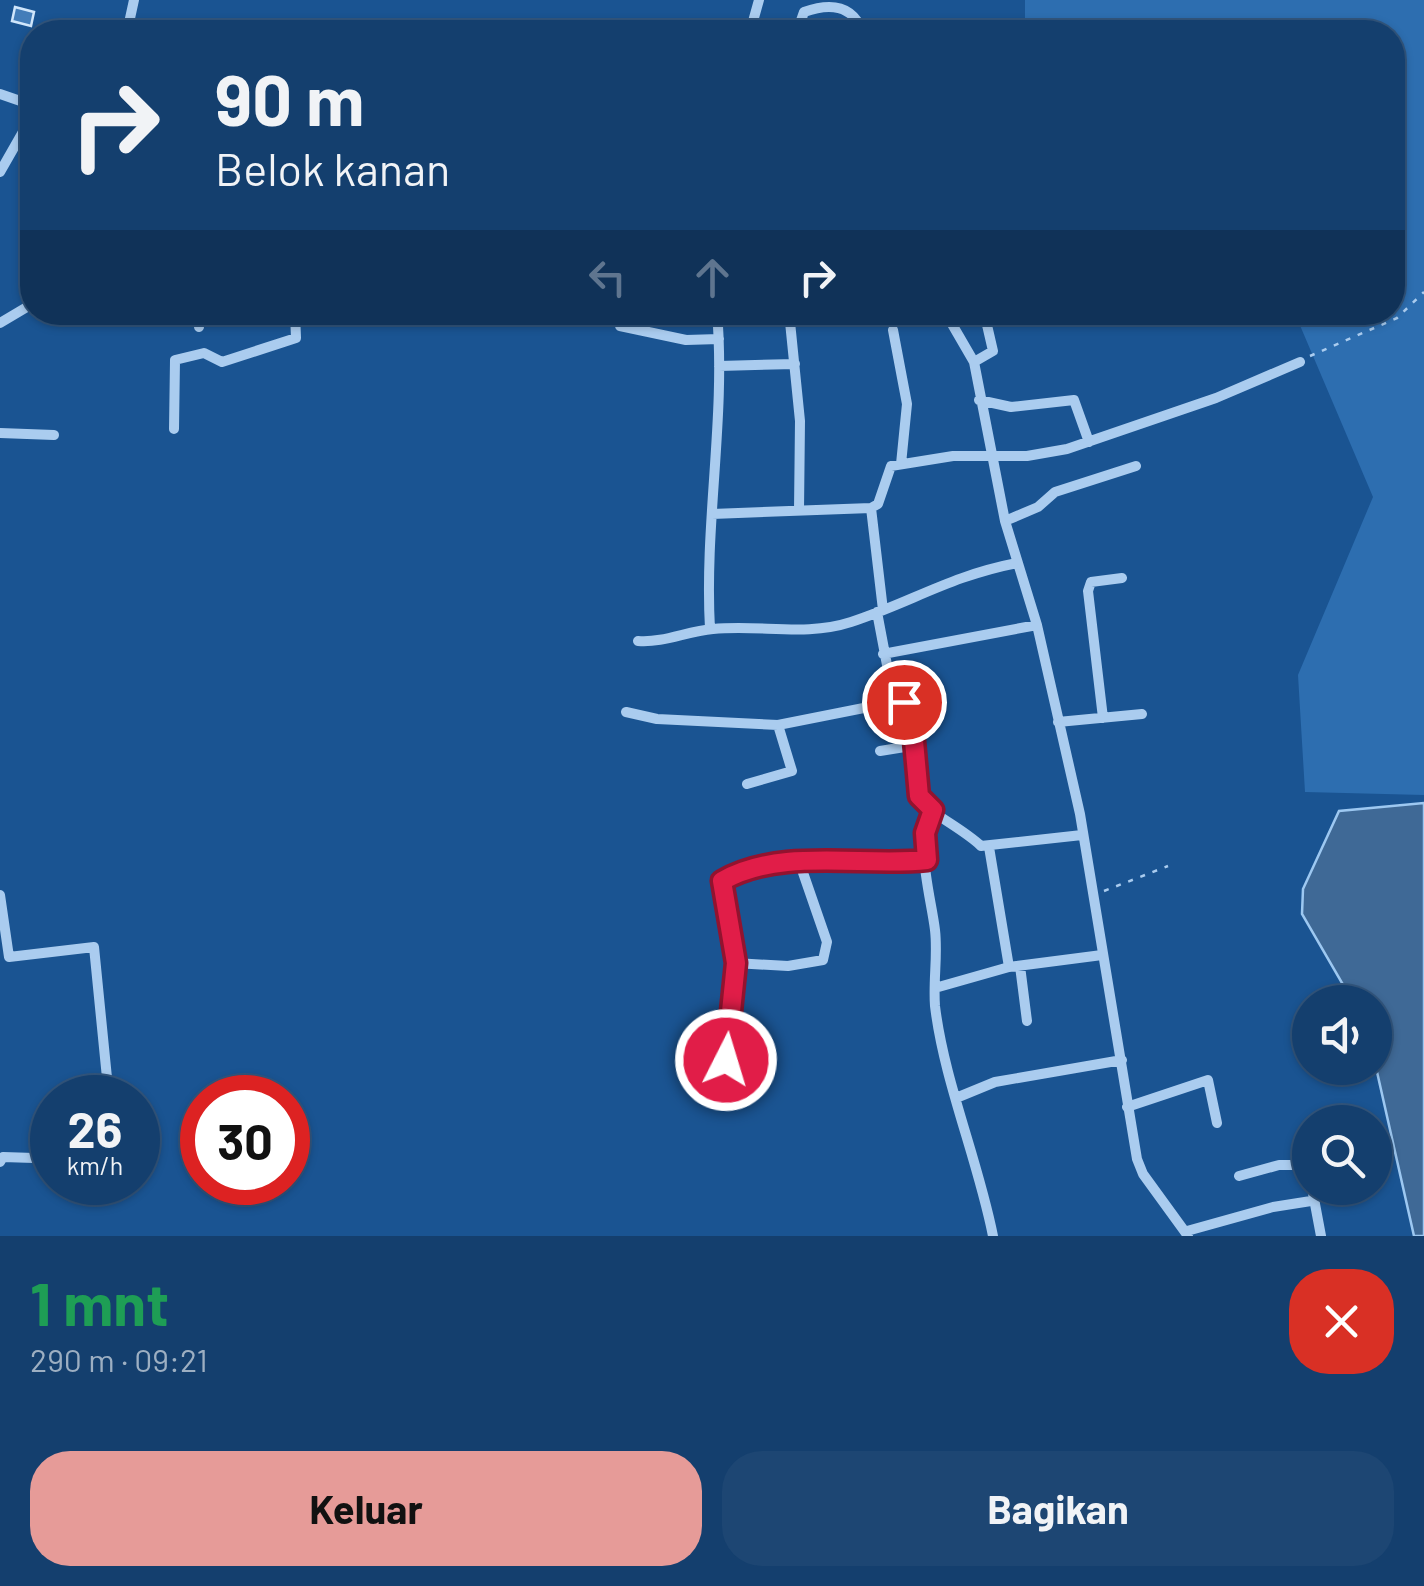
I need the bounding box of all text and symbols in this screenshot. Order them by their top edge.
text: 90 m [215,56,365,140]
icon: right [50,60,180,190]
text: Belok kanan [215,141,450,195]
icon: left [580,250,635,305]
icon: ahead [685,250,740,305]
icon: right [790,250,845,305]
pin [862,660,947,745]
icon: arrive [877,675,932,730]
map controls [1292,985,1392,1205]
button: sound [1292,985,1392,1085]
position arrow [674,1008,778,1112]
speed limit sign: 30 [180,1075,310,1205]
text: 26 [68,1098,122,1158]
button: search [1292,1105,1392,1205]
text: km/h [67,1150,123,1180]
text: 1 mnt [30,1266,169,1338]
button: close [1289,1269,1394,1374]
text: 290 m · 09:21 [30,1340,208,1378]
button: Keluar [30,1451,702,1566]
button: Bagikan [722,1451,1394,1566]

